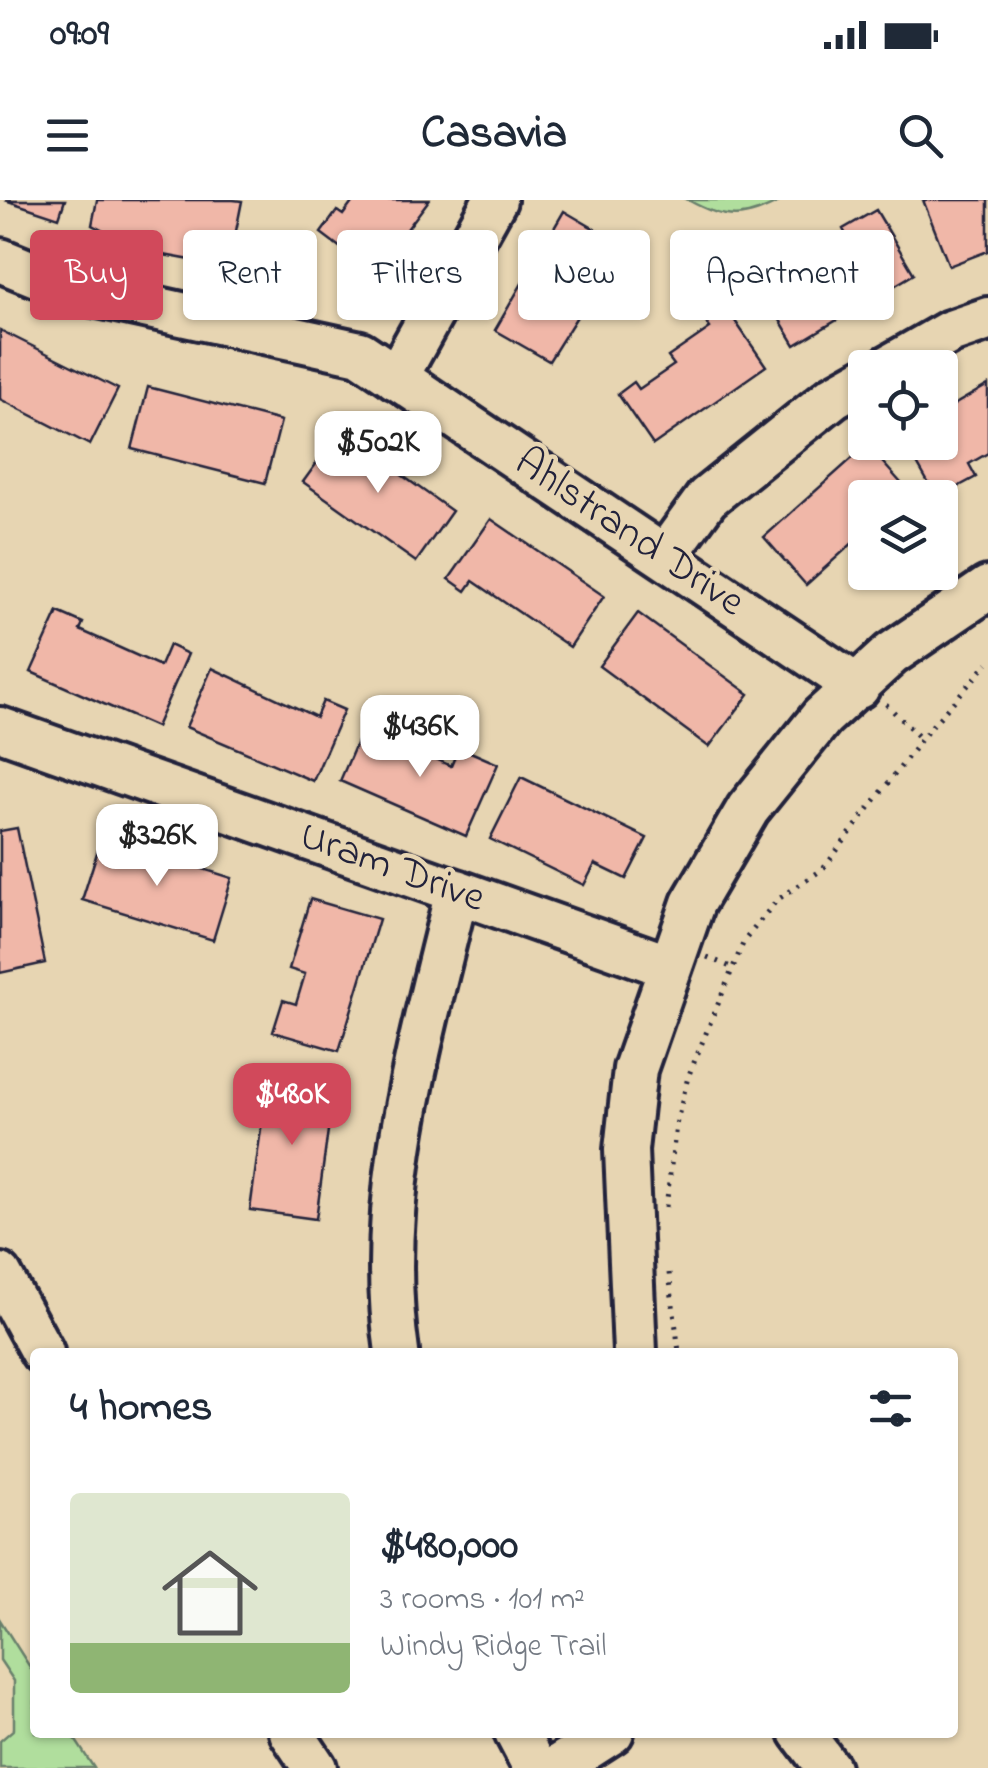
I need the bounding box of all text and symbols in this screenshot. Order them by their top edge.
text: 09:09 [50,7,109,63]
text: Casavia [421,102,567,168]
icon: menu [40,108,95,163]
icon: search [893,108,948,163]
chip: Buy [30,230,163,320]
chip: Rent [183,230,317,320]
chip: Filters [337,230,498,320]
chip: New [518,230,650,320]
chip: Apartment [670,230,894,320]
map controls [848,350,958,590]
button: locate [848,350,958,460]
pin: $502K [308,411,448,496]
text: $502K [337,420,419,467]
street label: Ahlstrand Drive [501,433,757,633]
button: layers [848,480,958,590]
pin: $436K [350,695,490,780]
text: $436K [382,704,458,751]
pin: $326K [87,804,227,889]
street label: Uram Drive [291,806,493,930]
text: $326K [118,813,196,860]
pin: $480K [222,1063,362,1148]
text: $480K [255,1072,329,1119]
text: 4 homes [70,1378,212,1439]
icon: filters [863,1381,918,1436]
text: $480,000 [380,1516,518,1577]
icon: home [150,1533,270,1653]
text: 3 rooms · 101 m² [380,1577,585,1624]
text: Windy Ridge Trail [380,1624,607,1671]

